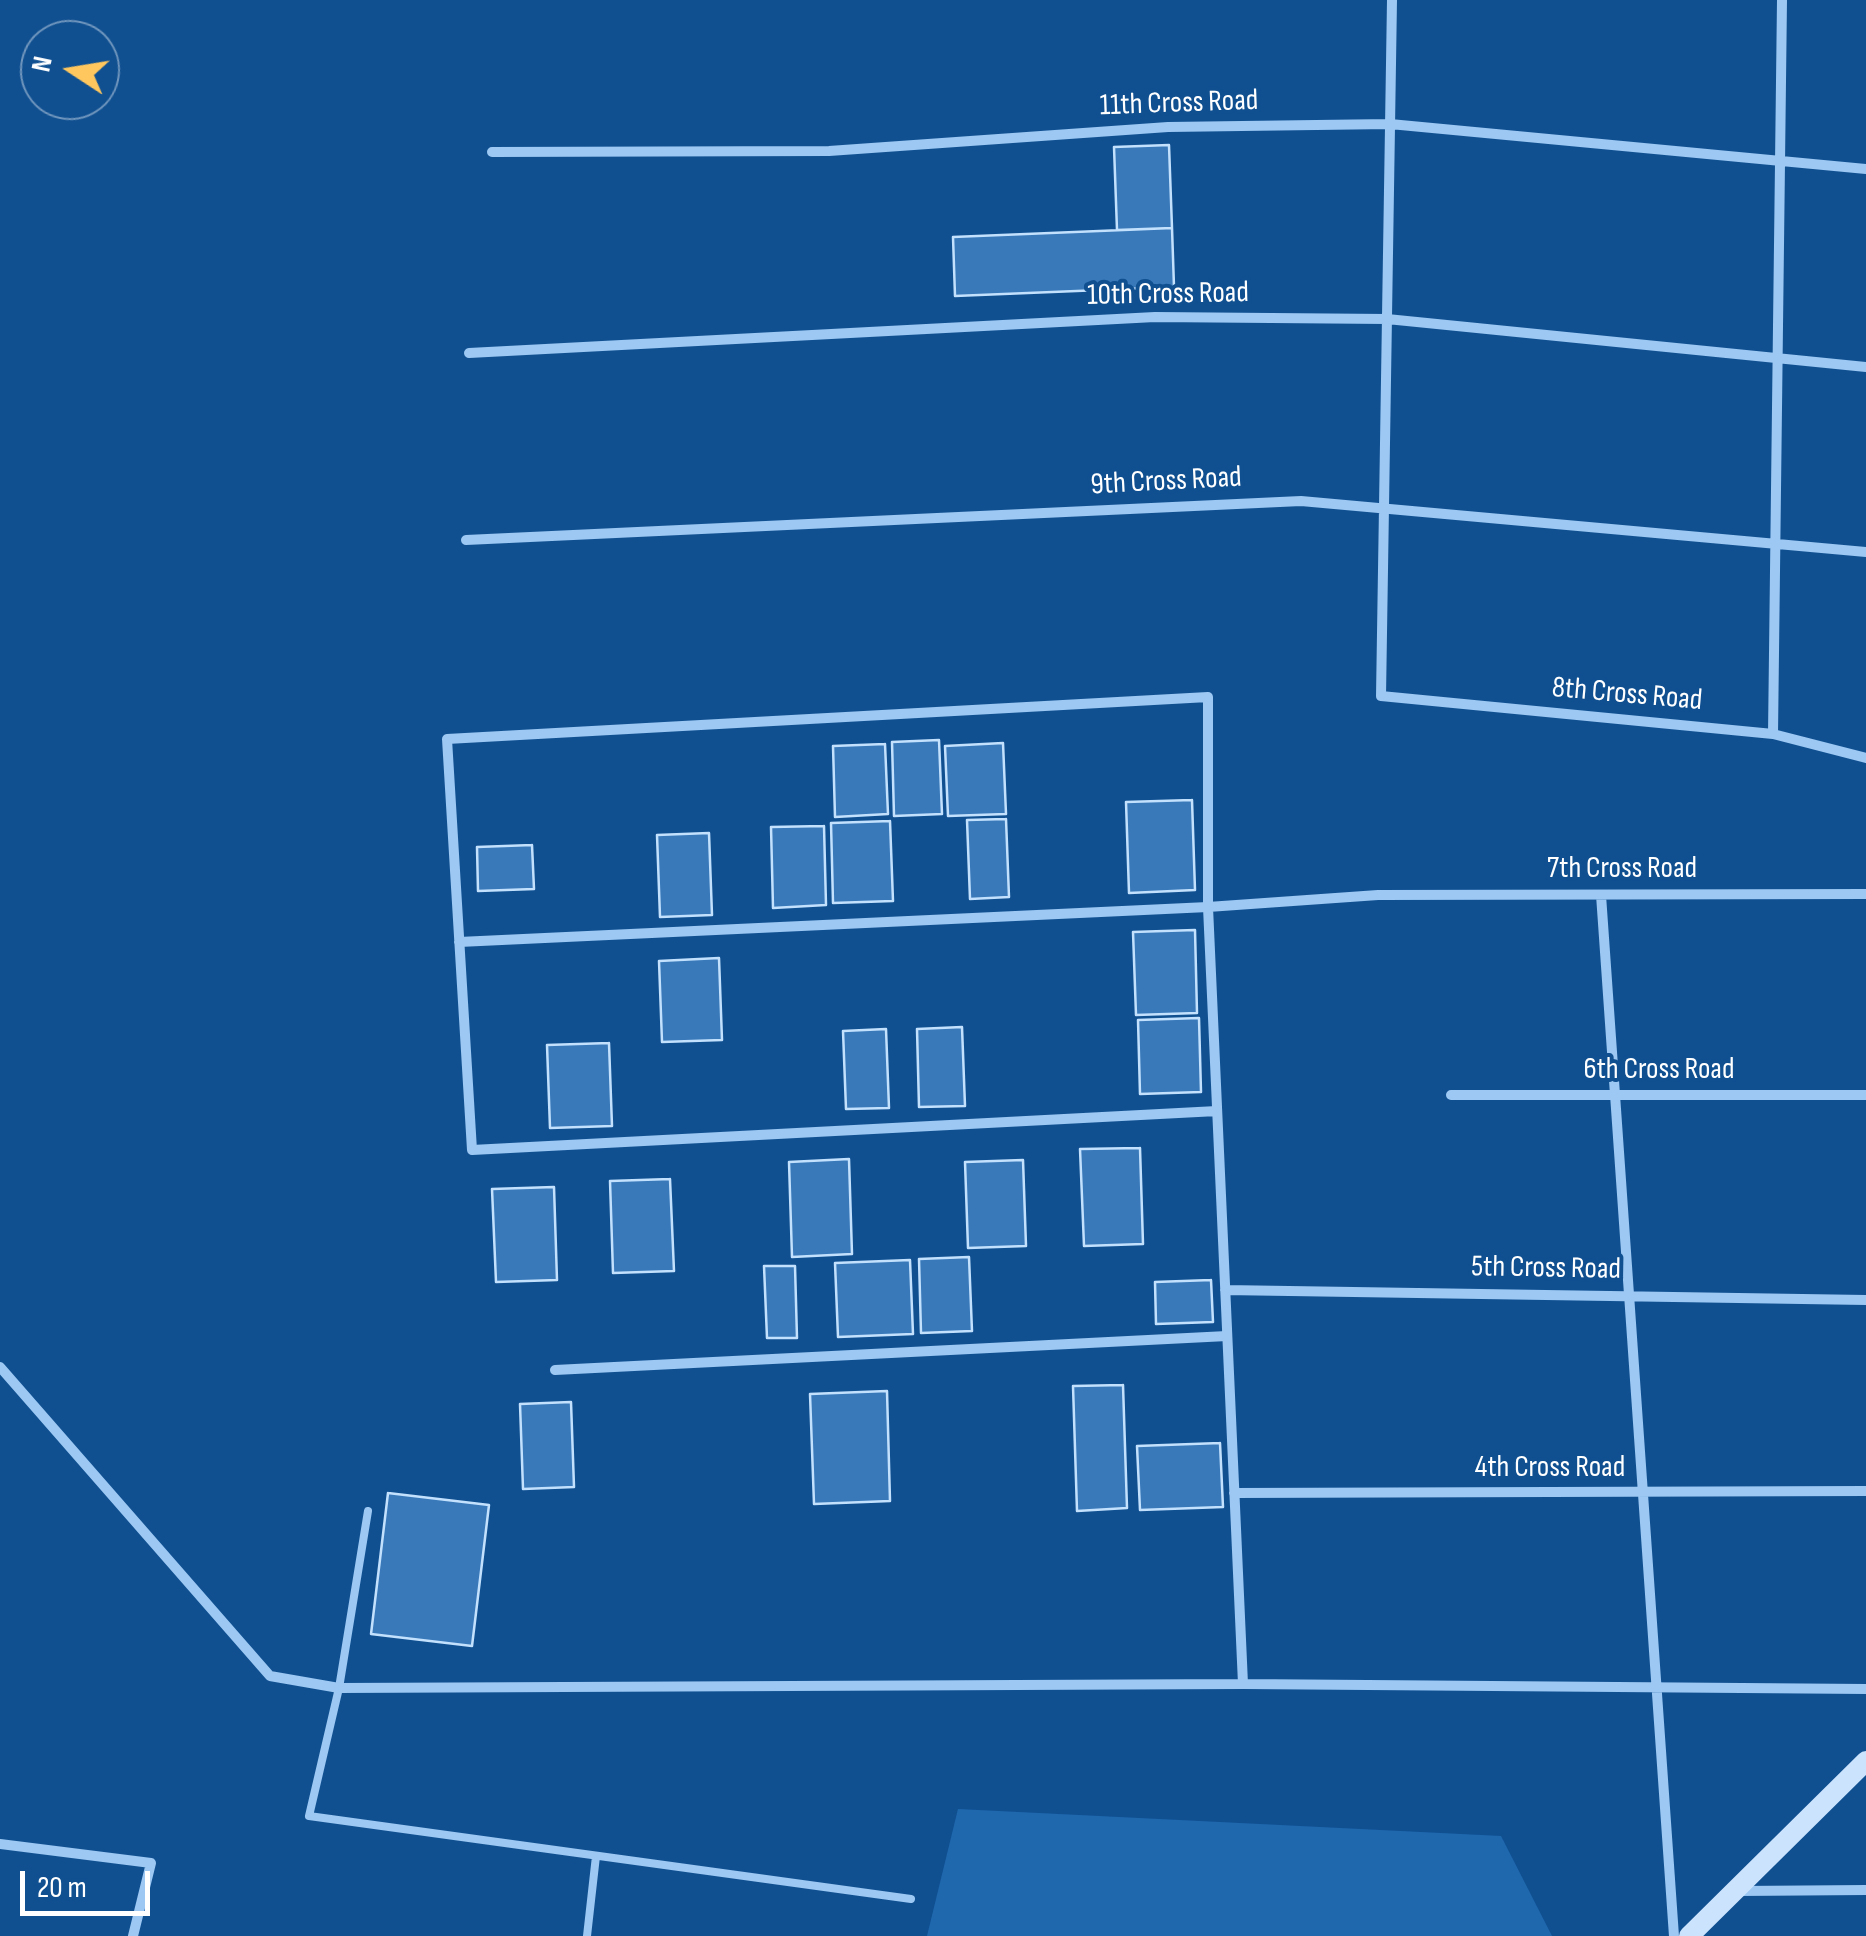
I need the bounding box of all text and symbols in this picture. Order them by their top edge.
north arrow [20,20,120,120]
text: N [24,53,60,75]
street label: 11th Cross Road [1099,83,1259,125]
street label: 10th Cross Road [1087,276,1249,314]
street label: 9th Cross Road [1090,460,1242,504]
street label: 8th Cross Road [1550,670,1704,720]
street label: 7th Cross Road [1547,851,1697,887]
street label: 6th Cross Road [1584,1052,1734,1088]
street label: 5th Cross Road [1471,1250,1621,1288]
street label: 4th Cross Road [1475,1450,1625,1486]
scale bar [25,1851,155,1913]
text: 20 m [37,1870,87,1906]

